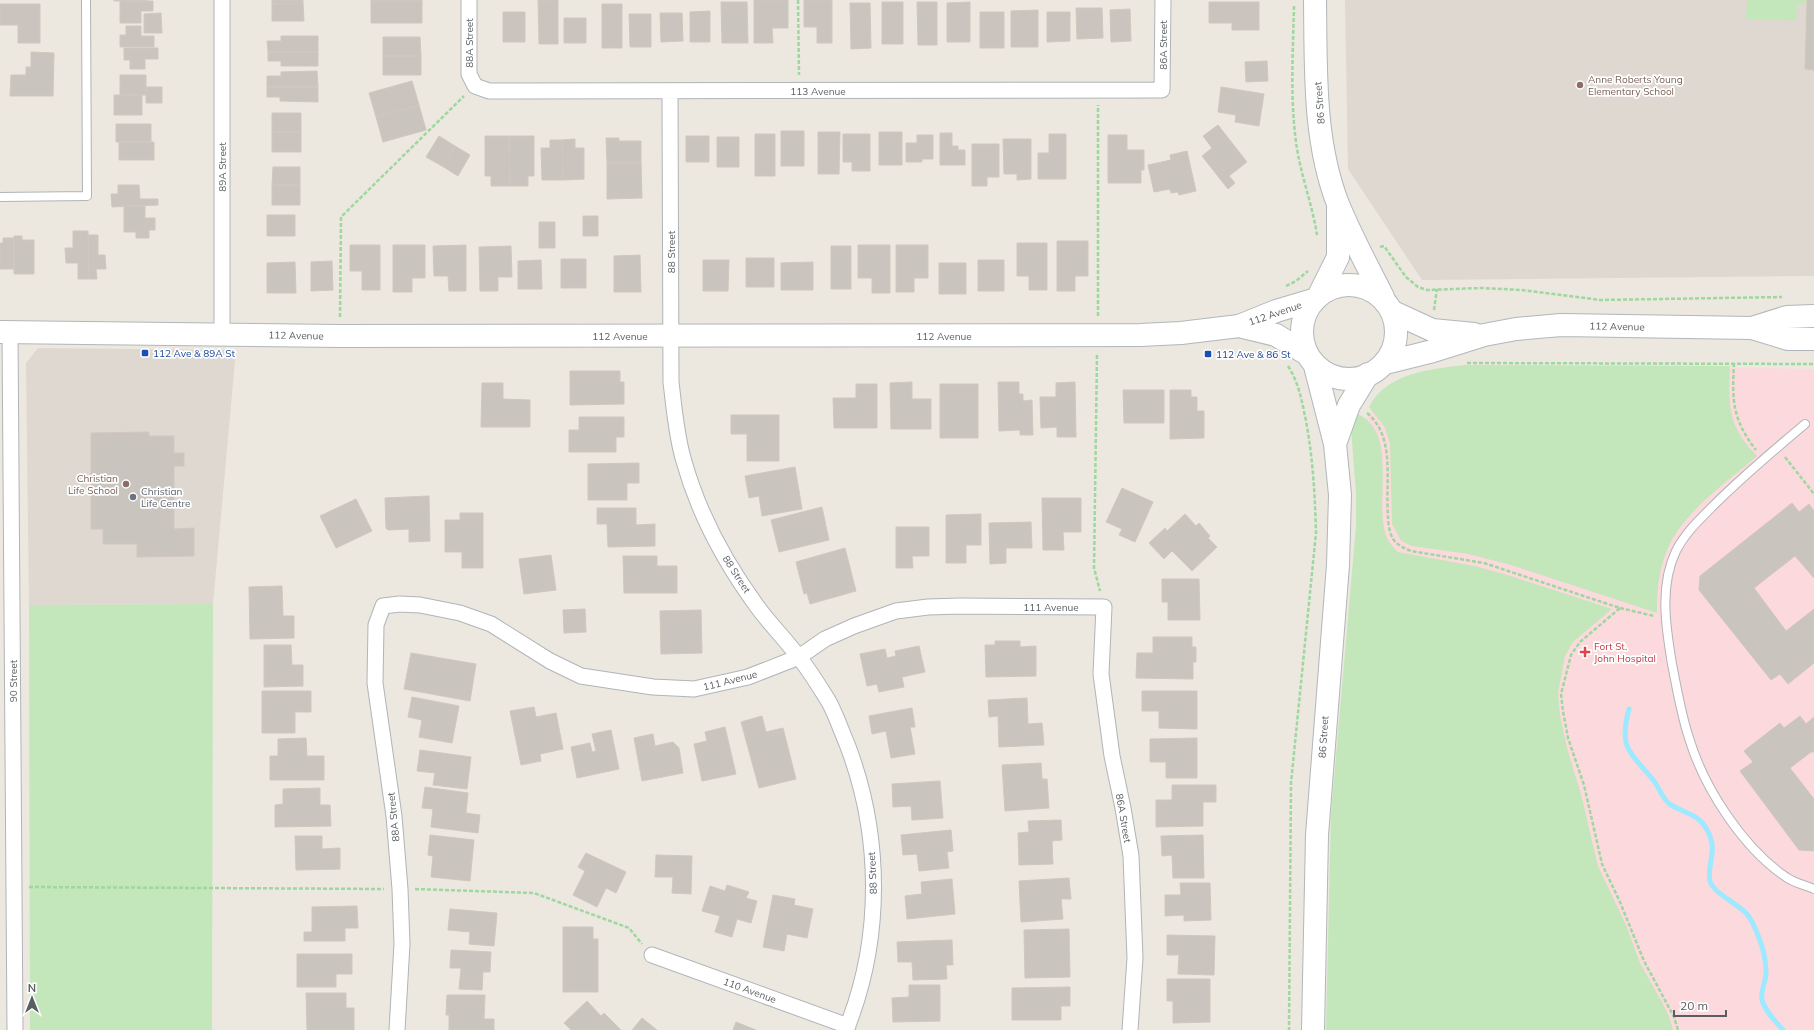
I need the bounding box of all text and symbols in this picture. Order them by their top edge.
street label: 88A Street [463,18,476,68]
street label: 86A Street [1157,20,1170,70]
place label: Anne Roberts Young Elementary School [1588,73,1683,98]
marker: Anne Roberts Young Elementary School [1575,80,1585,90]
street label: 86 Street [1311,81,1328,125]
street label: 113 Avenue [790,85,846,98]
street label: 89A Street [216,142,229,192]
street label: 88 Street [665,230,678,273]
street label: 112 Avenue [1247,298,1303,329]
street label: 112 Avenue [1589,320,1645,333]
street label: 112 Avenue [268,329,324,342]
street label: 112 Avenue [592,330,648,343]
street label: 112 Avenue [916,330,972,343]
place label: 112 Ave & 89A St [153,347,235,360]
marker: 112 Ave & 89A St [140,348,150,358]
place label: 112 Ave & 86 St [1216,348,1291,361]
marker: 112 Ave & 86 St [1203,349,1213,359]
place label: Christian Life School [68,472,118,497]
marker: Christian Life School [121,479,131,489]
place label: Christian Life Centre [141,485,190,510]
marker: Christian Life Centre [128,492,138,502]
street label: 88 Street [720,553,754,596]
street label: 111 Avenue [1023,601,1079,614]
place label: Fort St. John Hospital [1594,640,1656,665]
marker: Fort St. John Hospital [1579,646,1591,658]
street label: 90 Street [7,659,20,702]
street label: 111 Avenue [702,667,759,693]
street label: 86 Street [1316,715,1331,759]
street label: 88A Street [384,791,403,842]
street label: 86A Street [1113,793,1134,844]
street label: 88 Street [865,851,880,894]
street label: 110 Avenue [722,975,778,1006]
north arrow [12,978,52,1018]
text: N [28,981,36,995]
scale bar [1674,992,1726,1018]
text: 20 m [1680,998,1708,1013]

